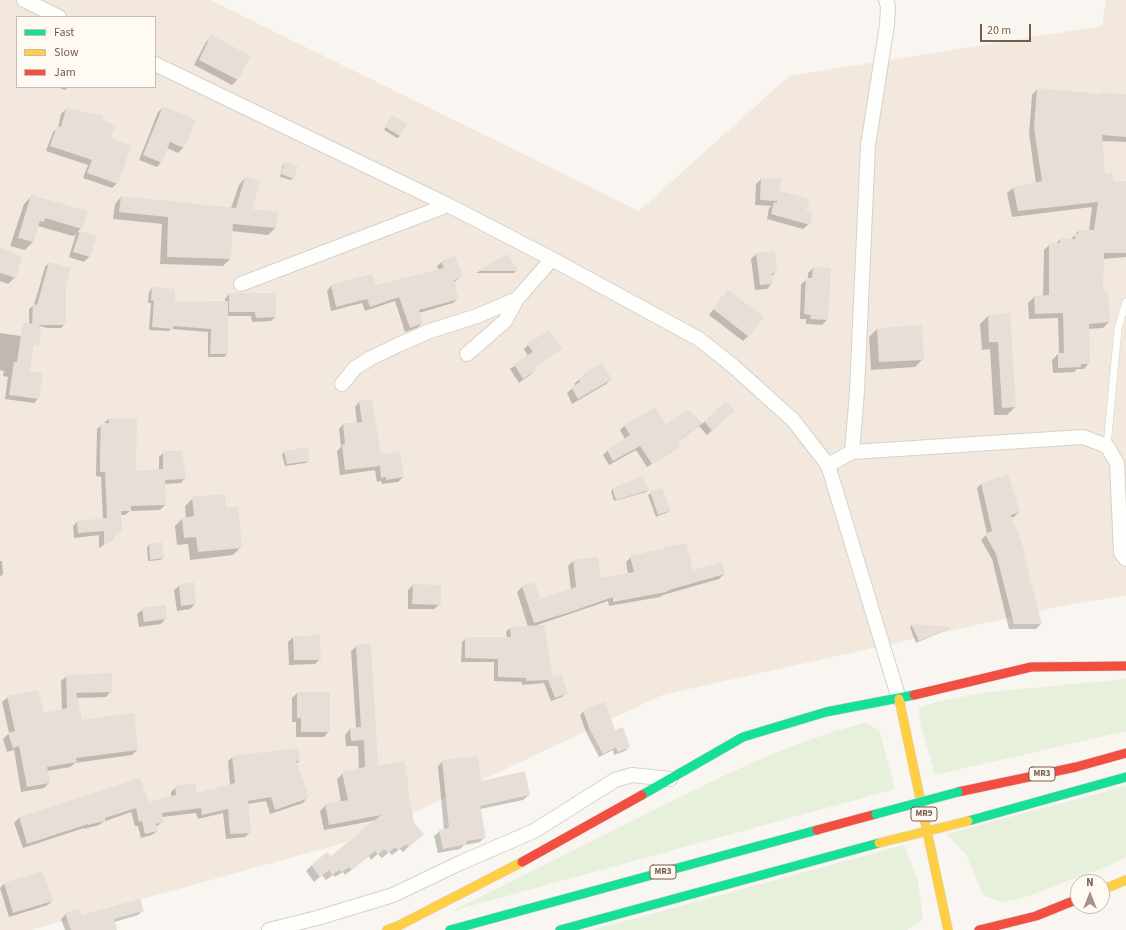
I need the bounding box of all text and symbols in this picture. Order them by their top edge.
legend [16,16,156,88]
scale bar [982,16,1033,42]
text: 20 m [987,22,1011,39]
text: Fast [54,24,74,41]
text: Slow [54,44,79,61]
text: Jam [54,64,76,81]
road number: MR3 [1029,767,1055,781]
road number: MR9 [911,807,937,821]
road number: MR3 [650,865,676,879]
north arrow [1070,874,1110,914]
text: N [1086,875,1094,890]

